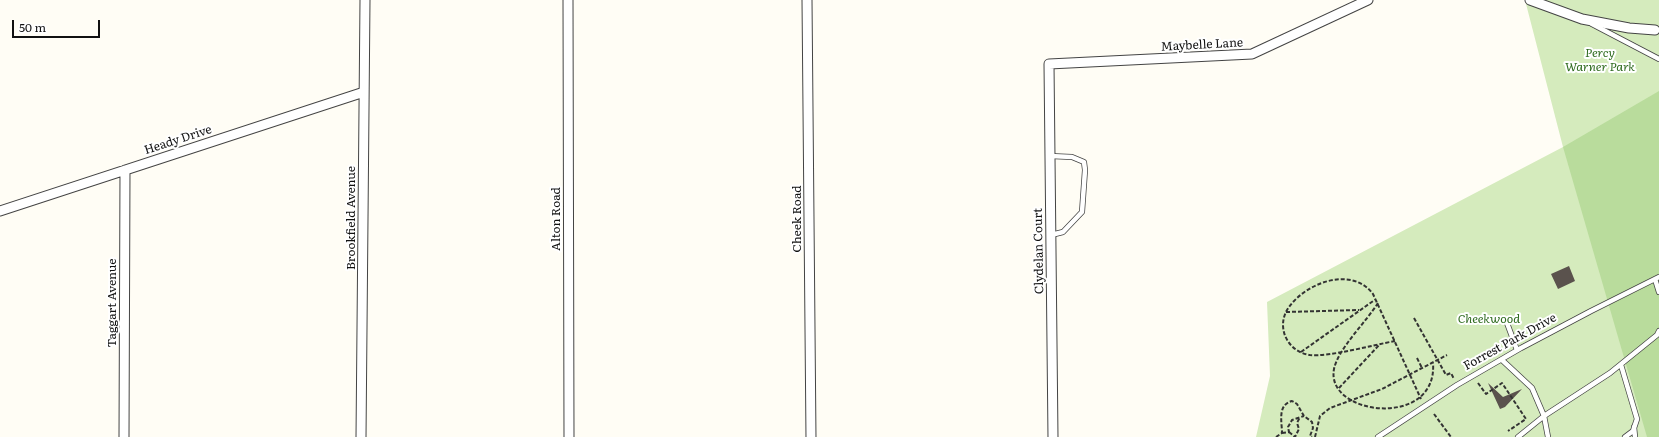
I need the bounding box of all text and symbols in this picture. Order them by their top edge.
scale bar [14,12,102,38]
text: 50 m [19,18,46,36]
street label: Maybelle Lane [1161,36,1243,54]
park label: Percy Warner Park [1565,46,1635,74]
street label: Heady Drive [142,122,214,158]
street label: Brookfield Avenue [344,166,358,270]
street label: Cheek Road [790,185,804,253]
street label: Alton Road [549,187,563,251]
street label: Clydelan Court [1031,208,1047,294]
street label: Taggart Avenue [105,258,119,348]
street label: Forrest Park Drive [1461,311,1559,373]
park label: Cheekwood [1458,312,1520,326]

